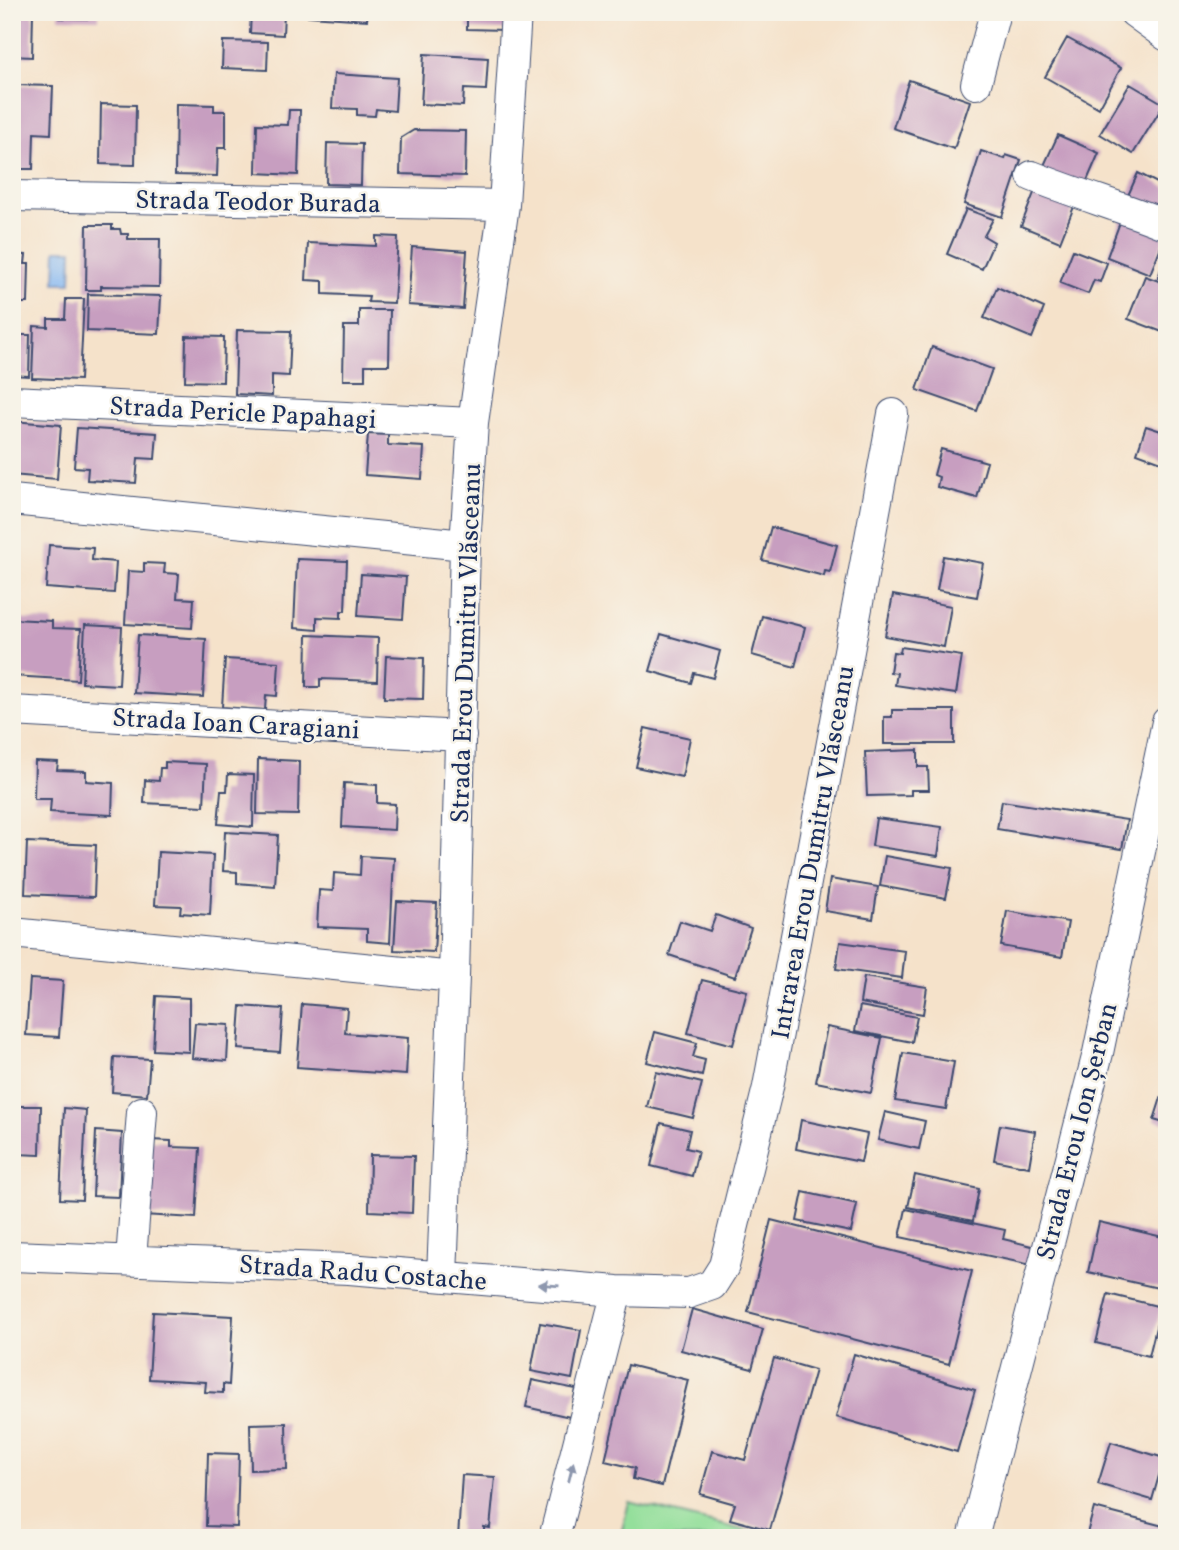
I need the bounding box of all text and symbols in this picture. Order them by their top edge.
street label: Strada Teodor Burada [135,183,381,223]
street label: Strada Pericle Papahagi [108,389,377,439]
street label: Strada Erou Dumitru Vlăsceanu [443,462,491,824]
street label: Intrarea Erou Dumitru Vlăsceanu [763,662,865,1042]
street label: Strada Ioan Caragiani [111,701,361,749]
street label: Strada Erou Ion Șerban [1028,999,1127,1264]
street label: Strada Radu Costache [238,1247,488,1301]
one-way arrow [537,1279,559,1290]
one-way arrow [566,1460,577,1482]

